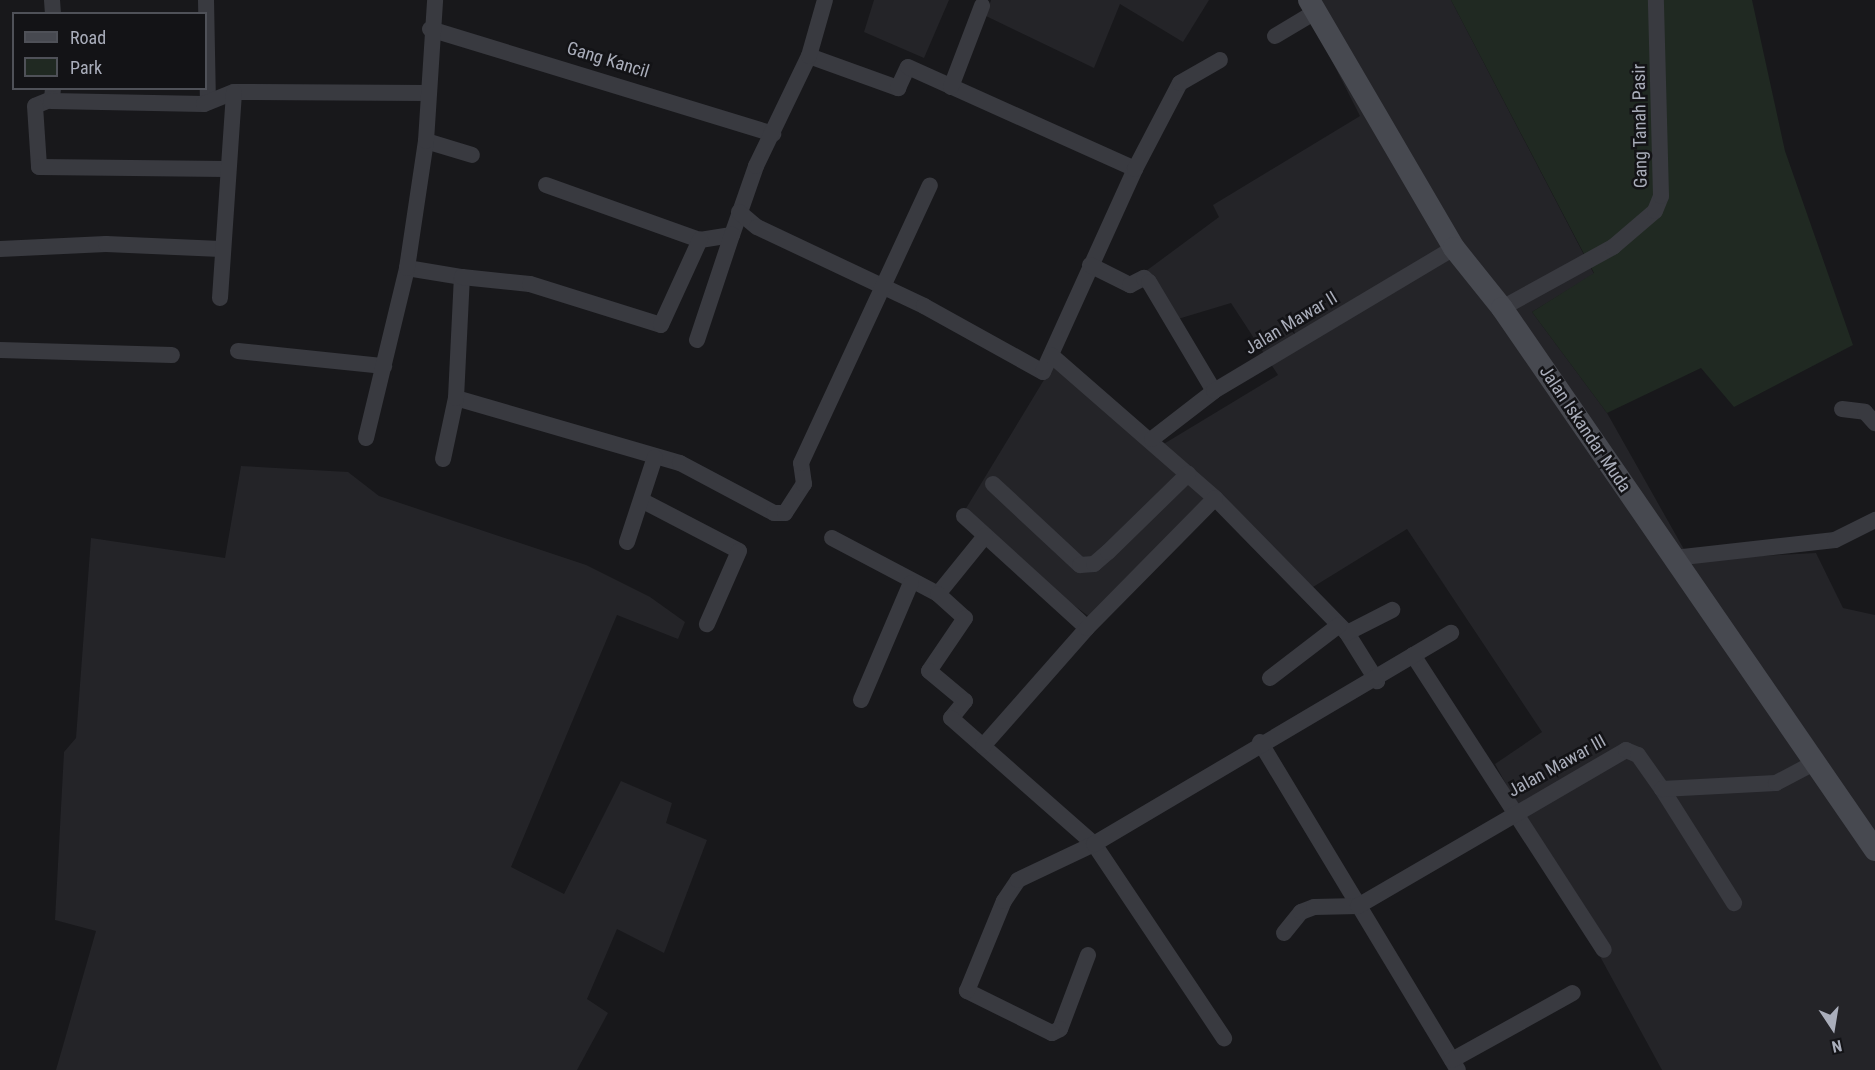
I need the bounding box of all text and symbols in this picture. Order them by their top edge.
legend [12,12,207,90]
text: Road [70,27,106,48]
street label: Gang Kancil [564,37,652,83]
text: Park [70,57,102,78]
street label: Gang Tanah Pasir [1628,64,1652,188]
street label: Jalan Mawar II [1241,287,1341,359]
street label: Jalan Iskandar Muda [1535,362,1635,496]
street label: Jalan Mawar III [1504,730,1610,802]
north arrow [1803,998,1863,1058]
text: N [1830,1036,1844,1056]

